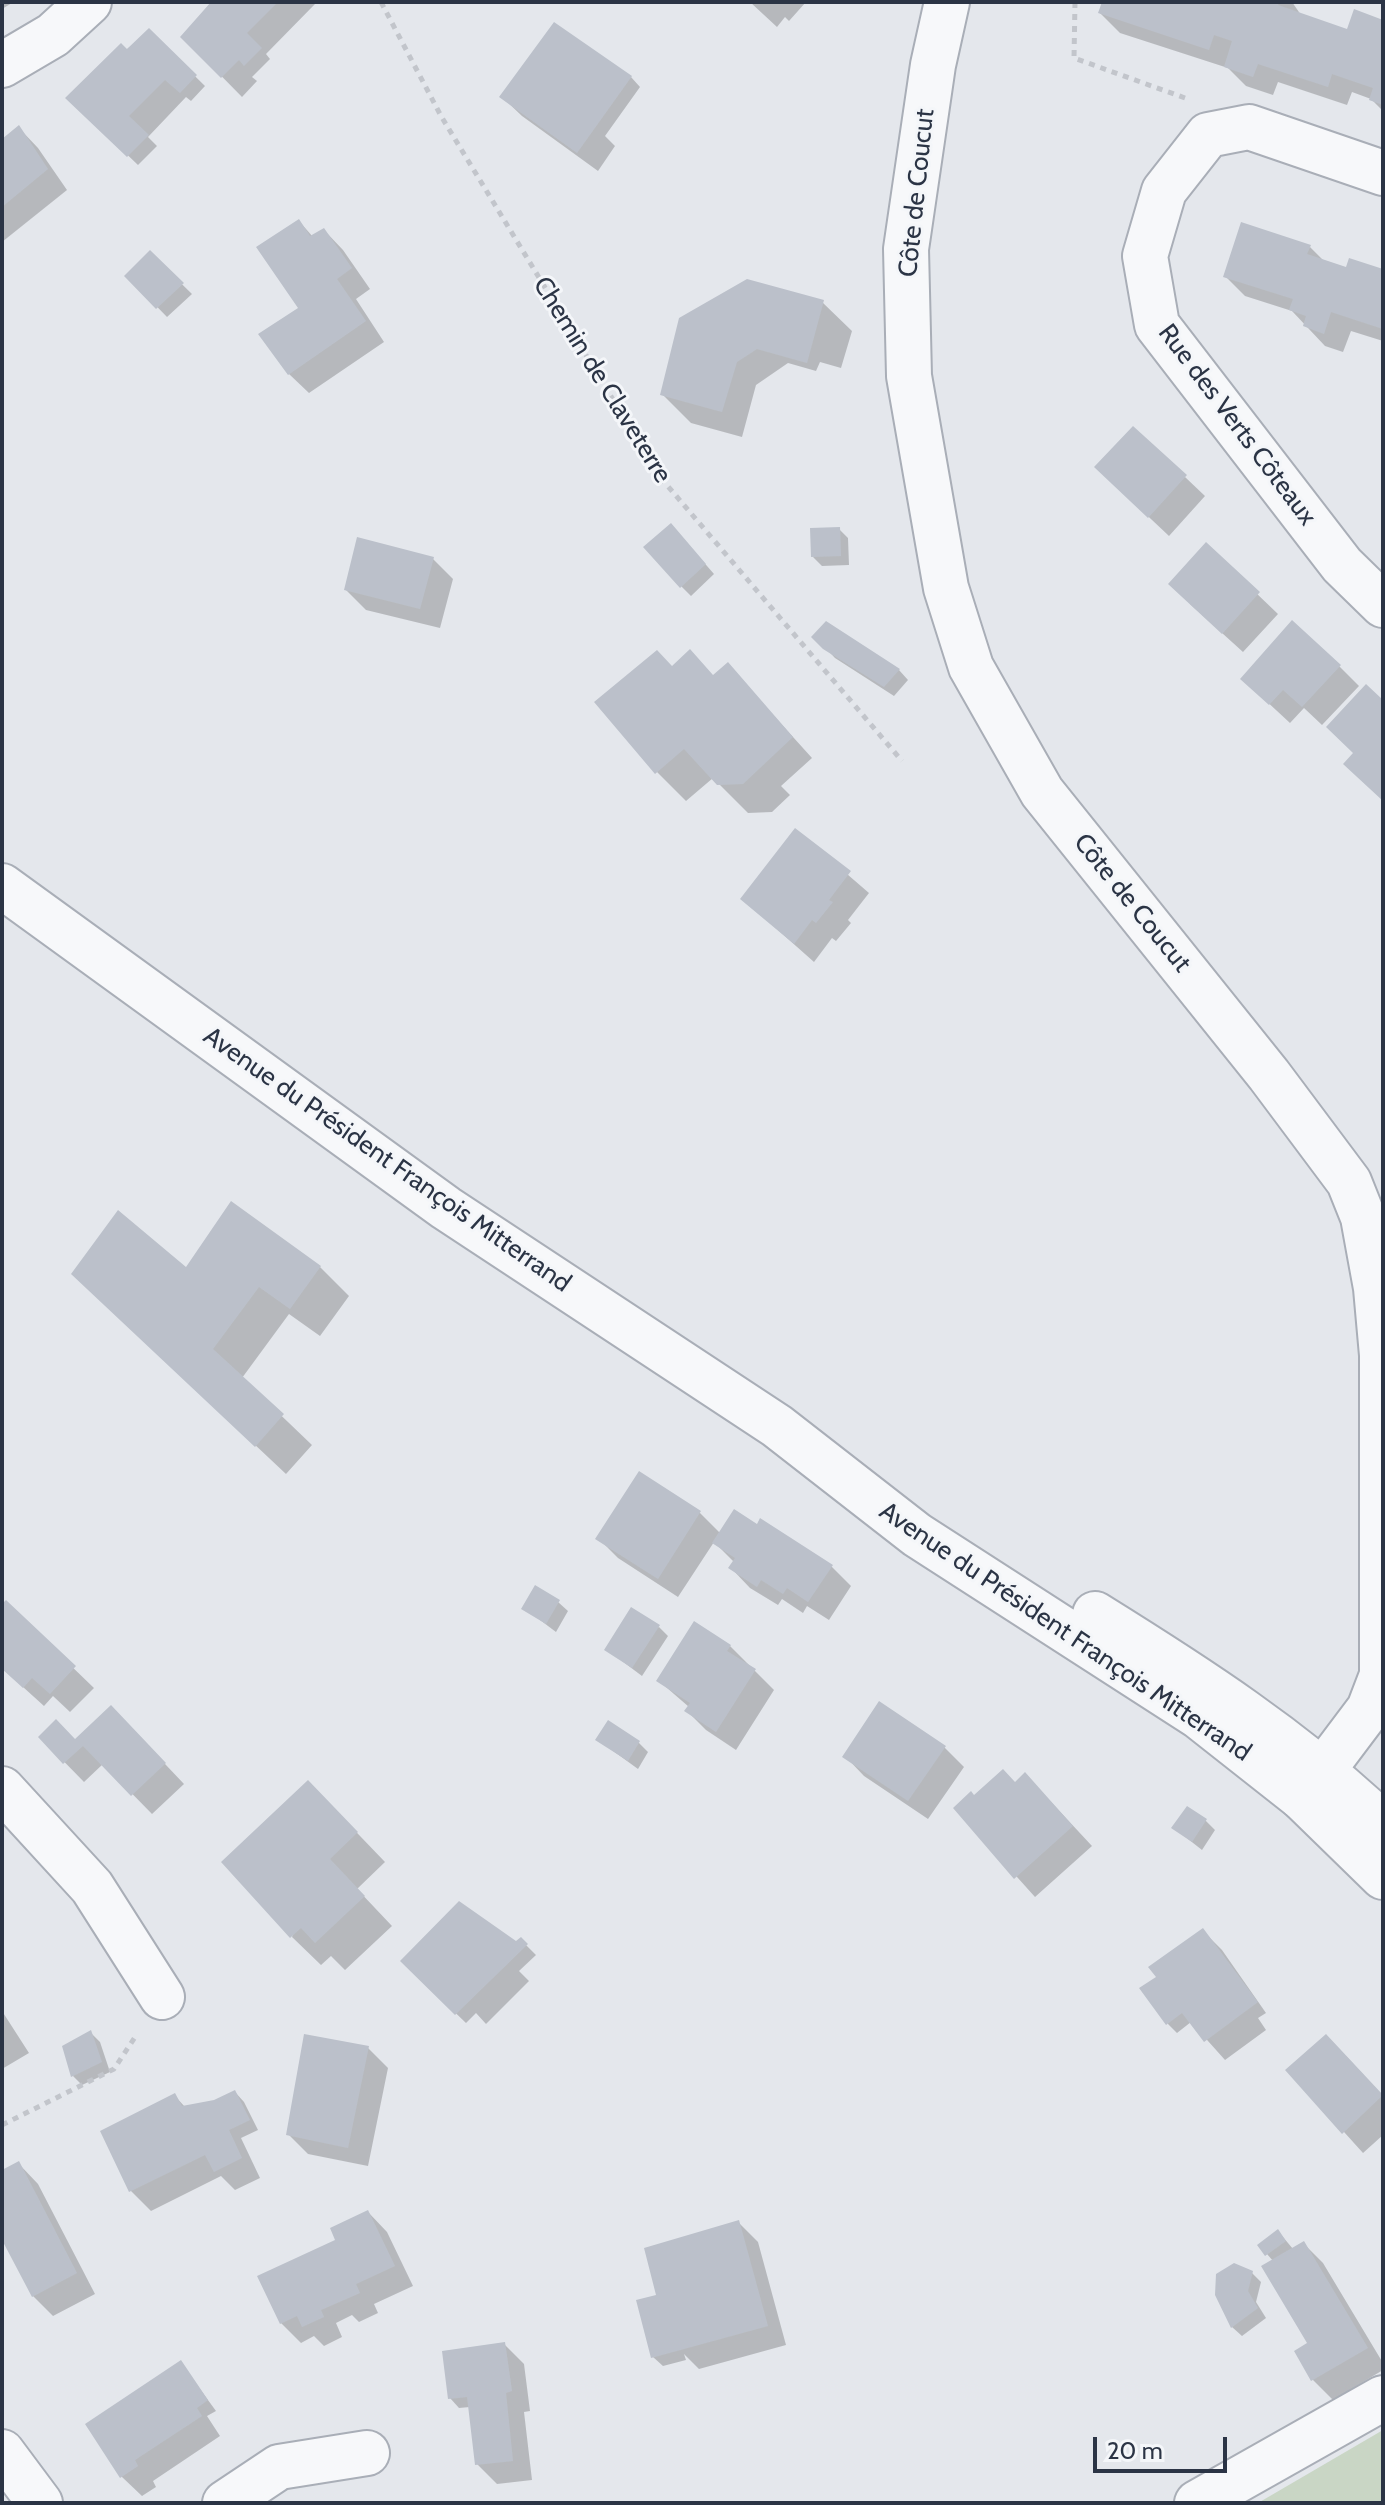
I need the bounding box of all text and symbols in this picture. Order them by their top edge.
street label: Côte de Coucut [893,107,941,279]
street label: Chemin de Claveterre [526,271,678,489]
street label: Rue des Verts Côteaux [1151,318,1323,532]
street label: Côte de Coucut [1067,828,1197,978]
street label: Avenue du Président François Mitterrand [197,1021,577,1299]
street label: Avenue du Président François Mitterrand [873,1496,1257,1768]
scale bar [1097,2421,1231,2471]
text: 20 m [1107,2436,1163,2465]

